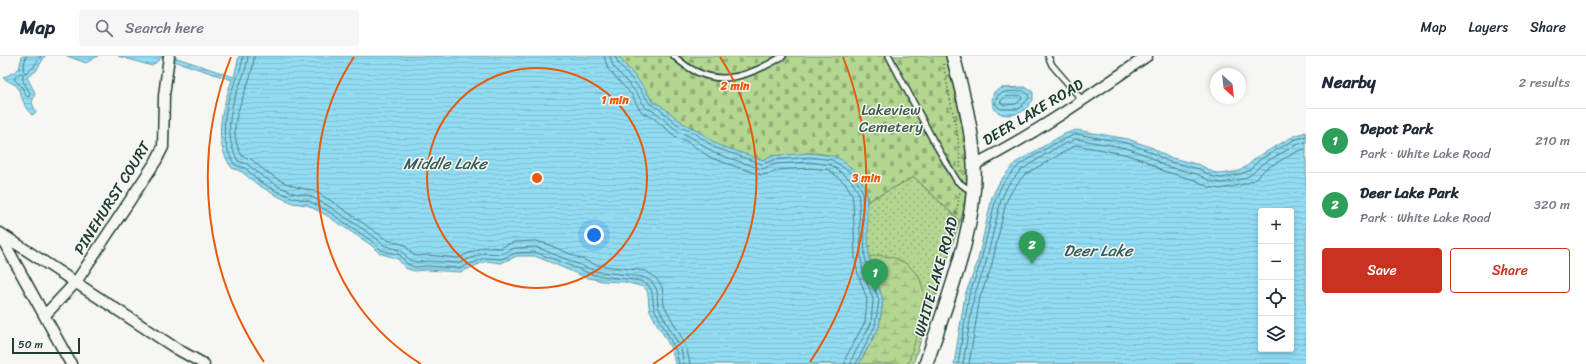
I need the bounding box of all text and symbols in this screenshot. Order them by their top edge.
search box [79,10,359,46]
text: Map [20,11,55,44]
text: Search here [125,15,204,41]
text: Map [1421,15,1446,40]
text: Layers [1468,15,1508,40]
text: Share [1530,15,1566,40]
icon: search [93,17,115,39]
text: Nearby [1322,67,1376,97]
north arrow [1210,68,1246,104]
street label: DEER LAKE ROAD [977,71,1089,153]
text: 2 results [1519,71,1570,94]
text: 2 min [719,75,750,97]
text: 1 min [601,89,629,111]
park label: Lakeview Cemetery [859,97,923,140]
text: Depot Park [1360,116,1433,142]
text: 1 [1332,129,1338,152]
text: 210 m [1535,129,1570,152]
street label: PINEHURST COURT [67,135,158,260]
text: Park · White Lake Road [1360,142,1490,165]
water label: Middle Lake [403,149,488,178]
text: 3 min [851,167,881,189]
centre of rings [530,171,544,185]
text: Deer Lake Park [1360,180,1459,206]
text: 2 [1331,193,1339,216]
text: 320 m [1534,193,1570,216]
text: Park · White Lake Road [1360,206,1490,229]
map controls [1258,208,1294,352]
button: + [1258,208,1294,244]
street label: WHITE LAKE ROAD [907,214,965,340]
your location [584,225,604,245]
pin: 2 [1019,231,1045,264]
water label: Deer Lake [1064,236,1134,265]
button: − [1258,244,1294,280]
button: Save [1322,248,1442,293]
button: Share [1450,248,1570,293]
pin: 1 [862,259,888,292]
button: locate [1258,280,1294,316]
button: layers [1258,316,1294,352]
text: 50 m [18,335,43,354]
scale bar [12,336,80,355]

